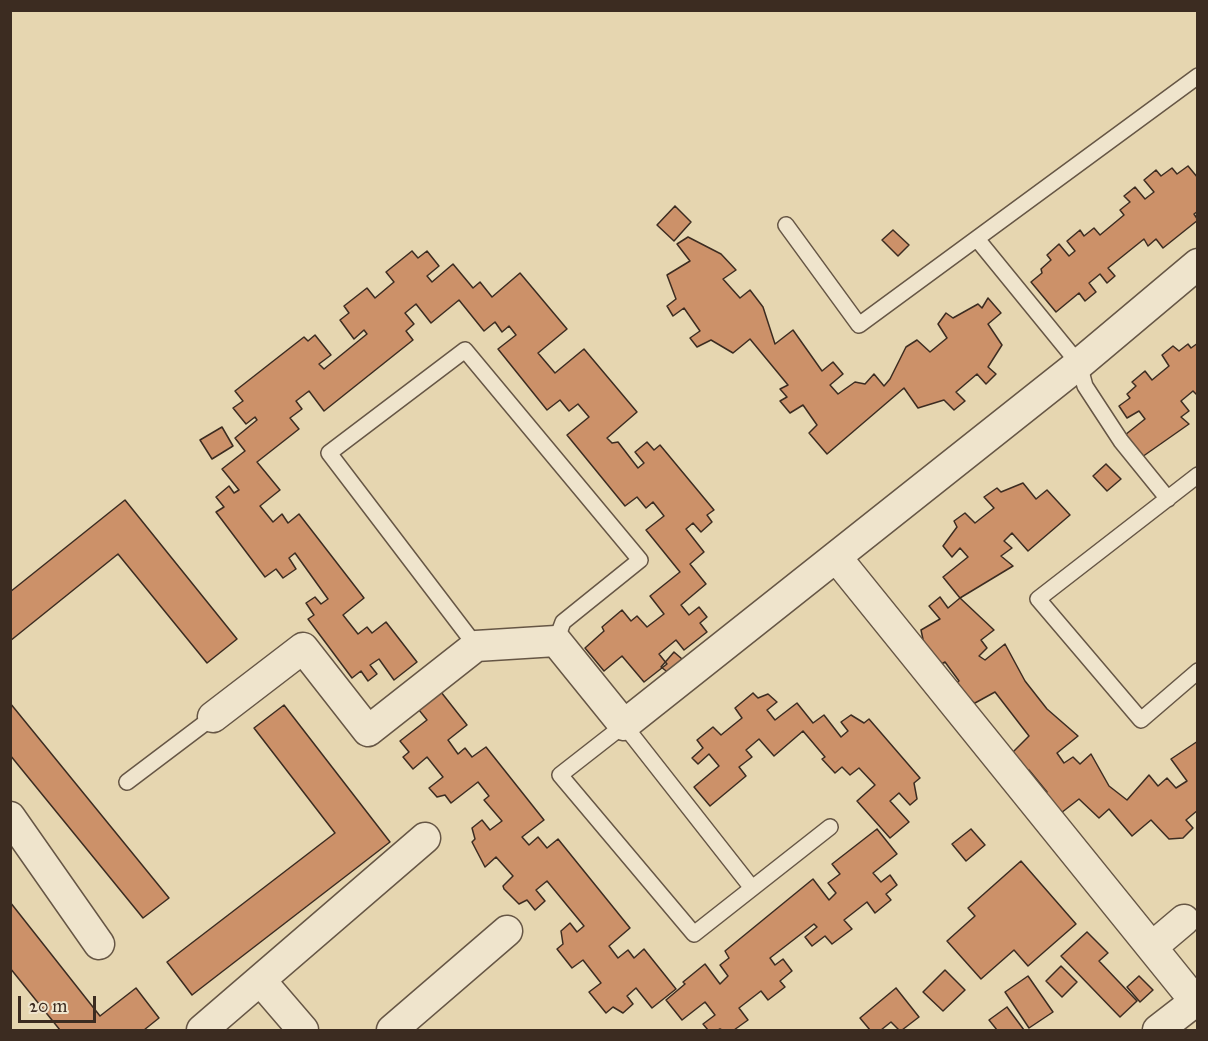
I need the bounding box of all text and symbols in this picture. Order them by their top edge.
scale bar [21,984,99,1022]
text: 20 m [29,995,67,1017]

